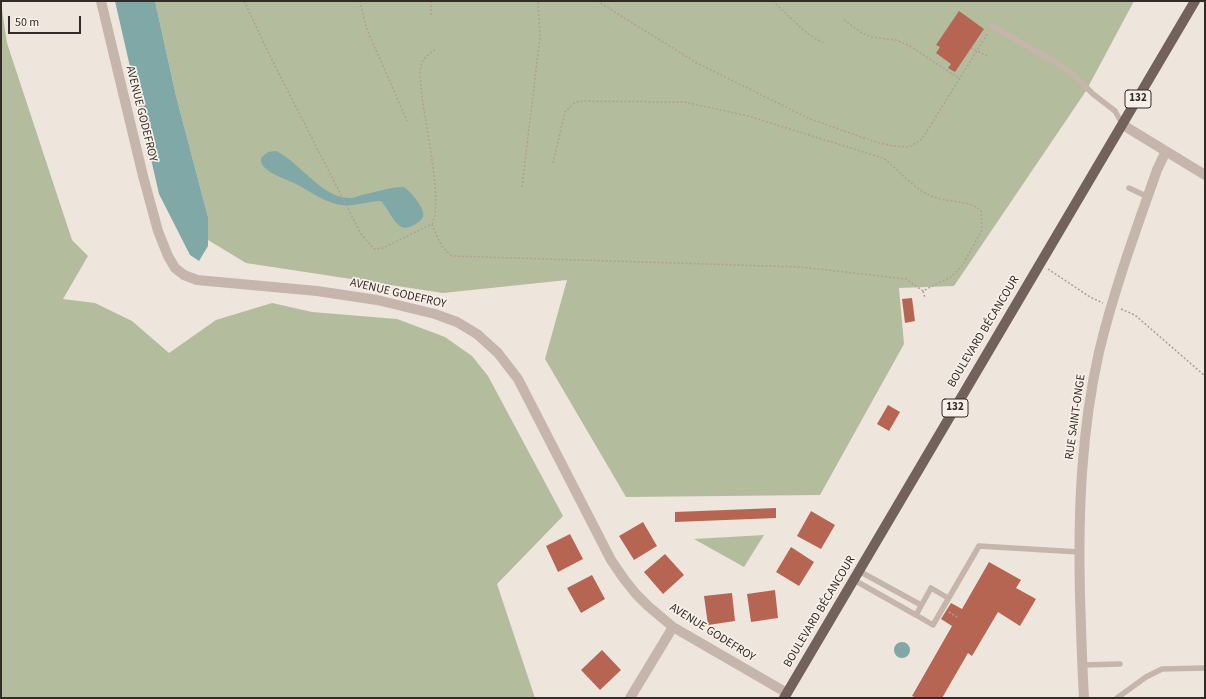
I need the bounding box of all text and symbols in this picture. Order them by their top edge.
scale bar [10,8,83,34]
text: 50 m [15,14,39,31]
street label: AVENUE GODEFROY [122,65,160,163]
road number: 132 [1125,90,1151,108]
street label: BOULEVARD BÉCANCOUR [945,274,1023,390]
street label: AVENUE GODEFROY [348,276,448,312]
street label: RUE SAINT-ONGE [1063,373,1089,461]
road number: 132 [942,399,968,417]
street label: BOULEVARD BÉCANCOUR [781,554,859,670]
street label: AVENUE GODEFROY [666,601,758,665]

